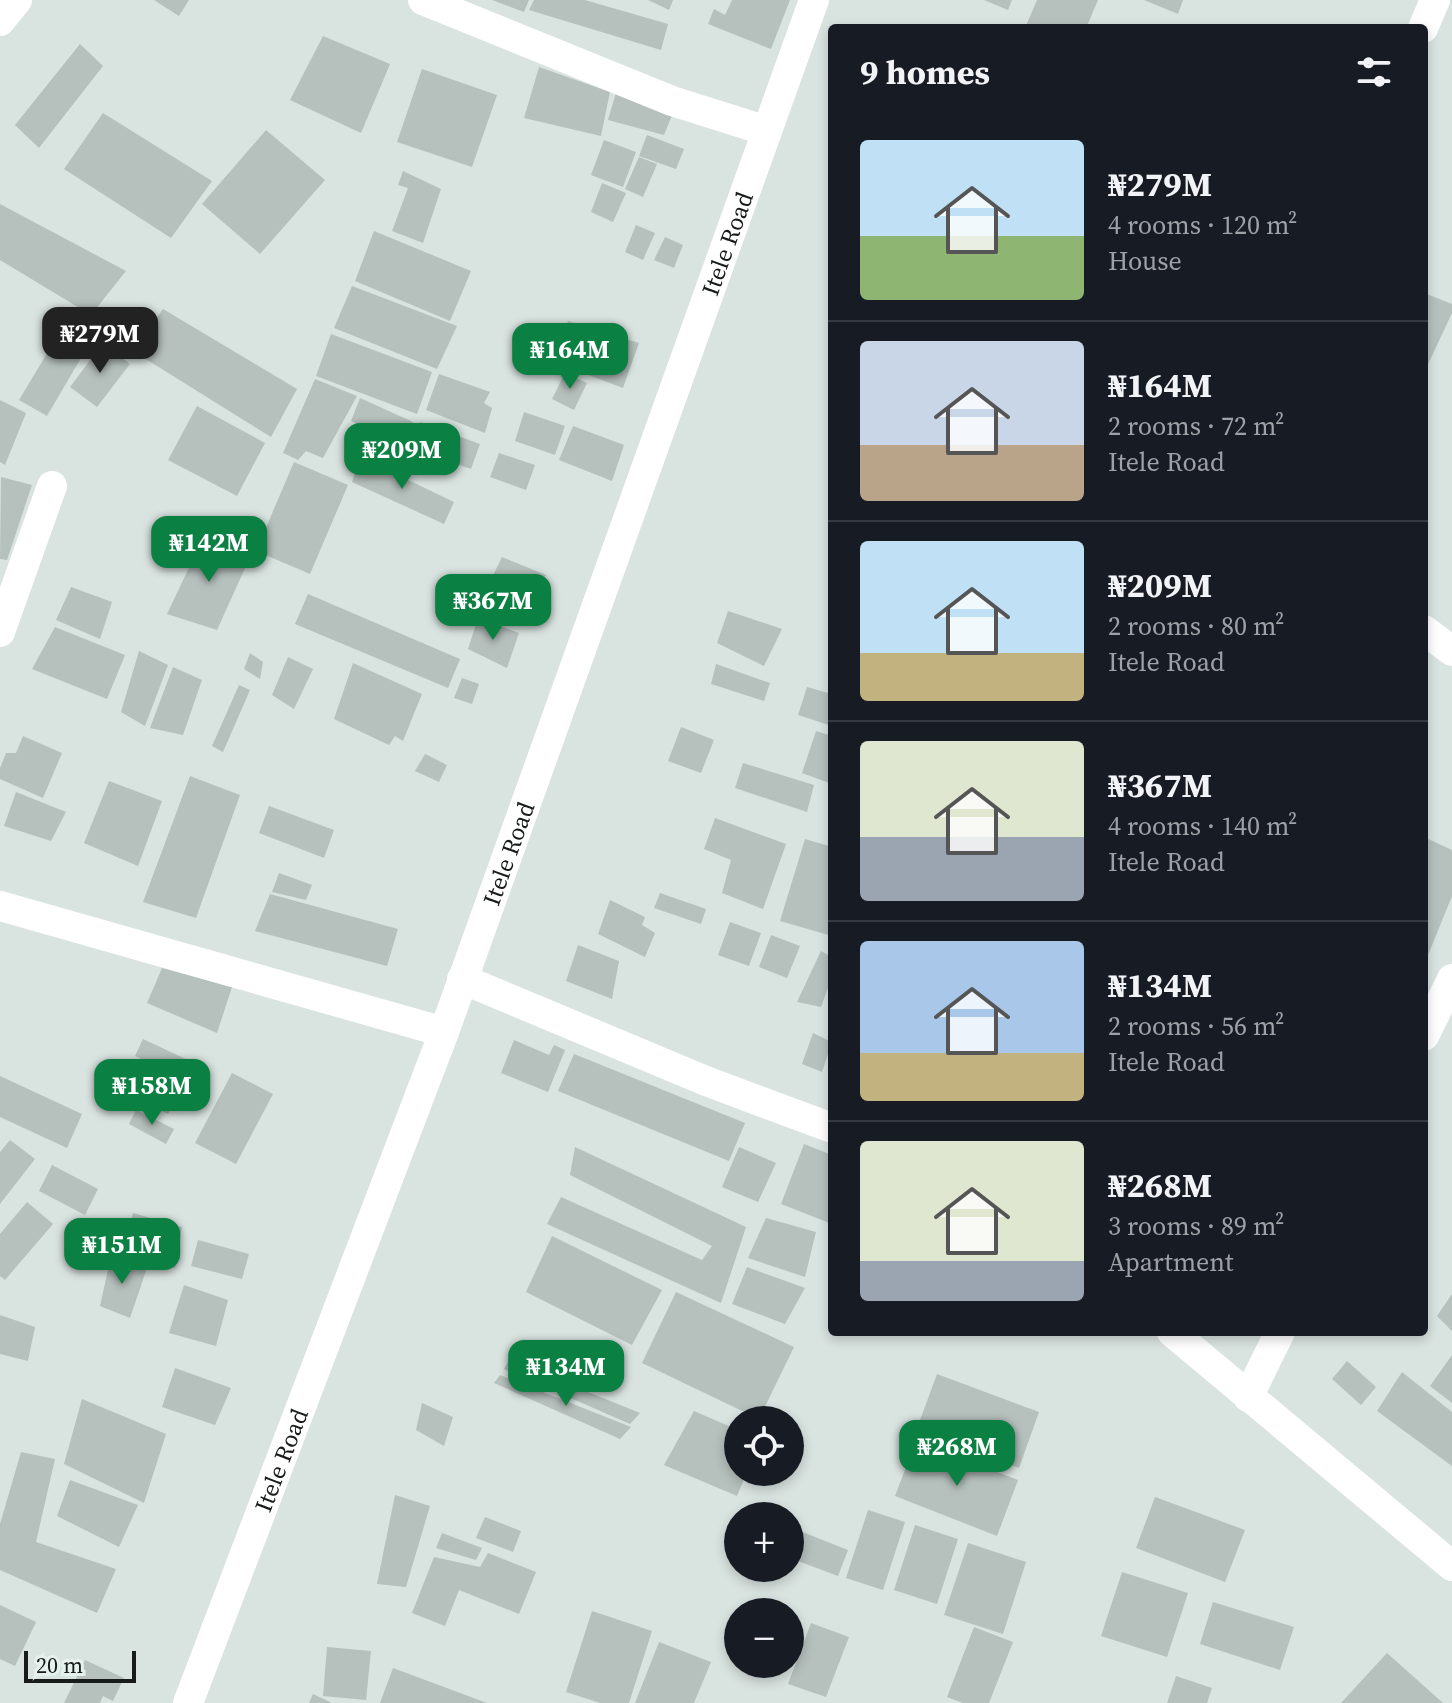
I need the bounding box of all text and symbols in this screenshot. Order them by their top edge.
text: 9 homes [860,49,990,95]
icon: filters [1352,50,1396,94]
text: ₦279M [1108,161,1212,207]
icon: home [924,172,1020,268]
street label: Itele Road [693,187,761,300]
text: 4 rooms · 120 m² [1108,207,1297,243]
text: House [1108,243,1182,279]
pin: ₦279M [44,307,156,375]
text: ₦279M [60,315,140,351]
pin: ₦164M [514,323,626,391]
text: ₦164M [530,331,610,367]
text: ₦164M [1108,362,1212,408]
icon: home [924,373,1020,469]
text: 2 rooms · 72 m² [1108,408,1284,444]
pin: ₦209M [346,423,458,491]
text: ₦209M [362,431,442,467]
text: Itele Road [1108,444,1225,480]
pin: ₦142M [153,516,265,584]
text: ₦142M [169,524,249,560]
text: ₦209M [1108,562,1212,608]
icon: home [924,573,1020,669]
pin: ₦367M [437,574,549,642]
text: ₦367M [453,582,533,618]
text: 2 rooms · 80 m² [1108,608,1284,644]
text: Itele Road [1108,644,1225,680]
text: ₦367M [1108,762,1212,808]
icon: home [924,773,1020,869]
street label: Itele Road [474,797,542,910]
text: 4 rooms · 140 m² [1108,808,1297,844]
text: Itele Road [1108,844,1225,880]
text: ₦134M [1108,962,1212,1008]
icon: home [924,973,1020,1069]
text: 2 rooms · 56 m² [1108,1008,1284,1044]
text: Itele Road [1108,1044,1225,1080]
pin: ₦158M [96,1059,208,1127]
text: ₦158M [112,1067,192,1103]
text: ₦268M [1108,1162,1212,1208]
icon: home [924,1173,1020,1269]
text: 3 rooms · 89 m² [1108,1208,1284,1244]
pin: ₦151M [66,1218,178,1286]
text: ₦151M [82,1226,162,1262]
text: Apartment [1108,1244,1233,1280]
pin: ₦134M [510,1340,622,1408]
text: ₦134M [526,1348,606,1384]
street label: Itele Road [246,1403,315,1516]
map controls [724,1406,804,1678]
button: locate [724,1406,804,1486]
pin: ₦268M [901,1420,1013,1488]
text: ₦268M [917,1428,997,1464]
button: + [724,1502,804,1582]
button: − [724,1598,804,1678]
scale bar [24,1647,136,1683]
text: 20 m [36,1650,83,1680]

